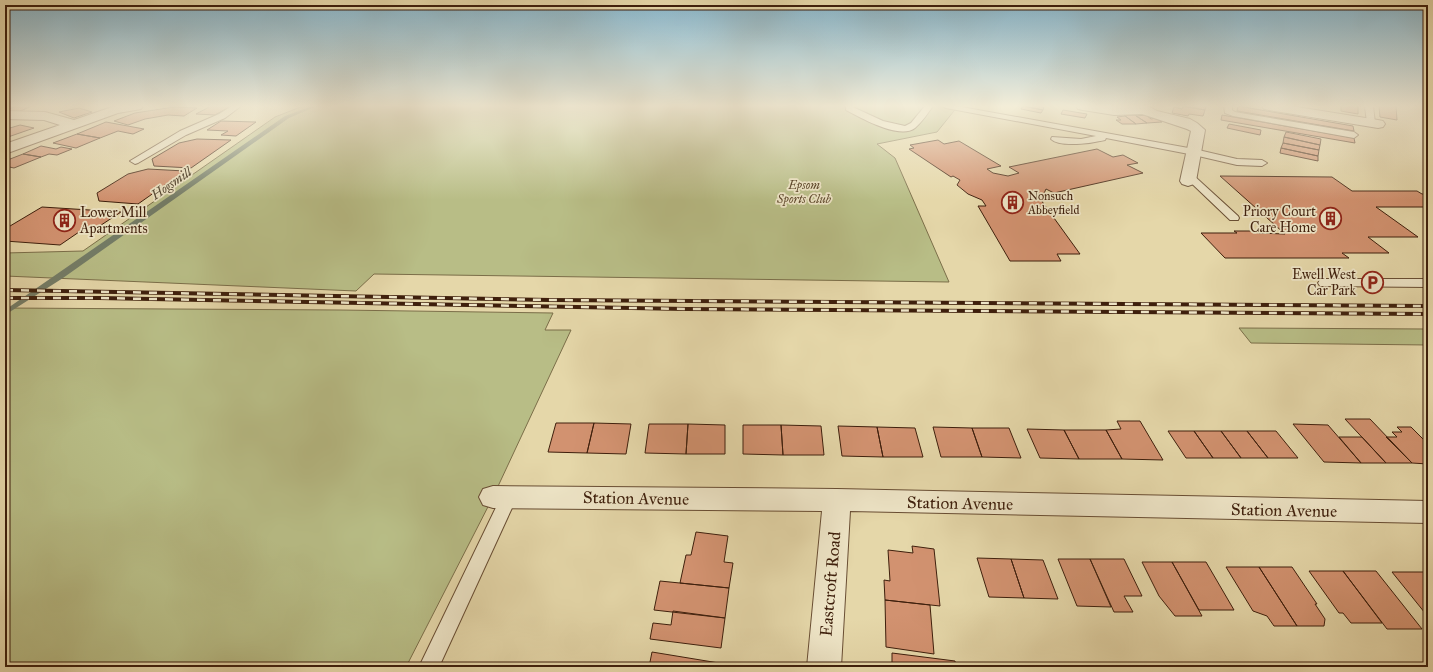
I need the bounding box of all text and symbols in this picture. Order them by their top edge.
water label: Hogsmill [147,163,196,204]
park label: Epsom Sports Club [776,178,832,207]
place label: Nonsuch Abbeyfield [1027,189,1079,217]
building icon: Nonsuch Abbeyfield [1000,190,1026,216]
place label: Priory Court Care Home [1243,203,1316,236]
place label: Lower Mill Apartments [79,204,148,237]
building icon: Priory Court Care Home [1318,206,1344,232]
building icon: Lower Mill Apartments [51,207,77,233]
place label: Ewell West Car Park [1292,266,1356,299]
parking icon: Ewell West Car Park [1359,269,1385,295]
street label: Station Avenue [583,487,689,510]
street label: Station Avenue [907,492,1013,515]
street label: Station Avenue [1231,499,1337,522]
street label: Eastcroft Road [815,530,846,637]

